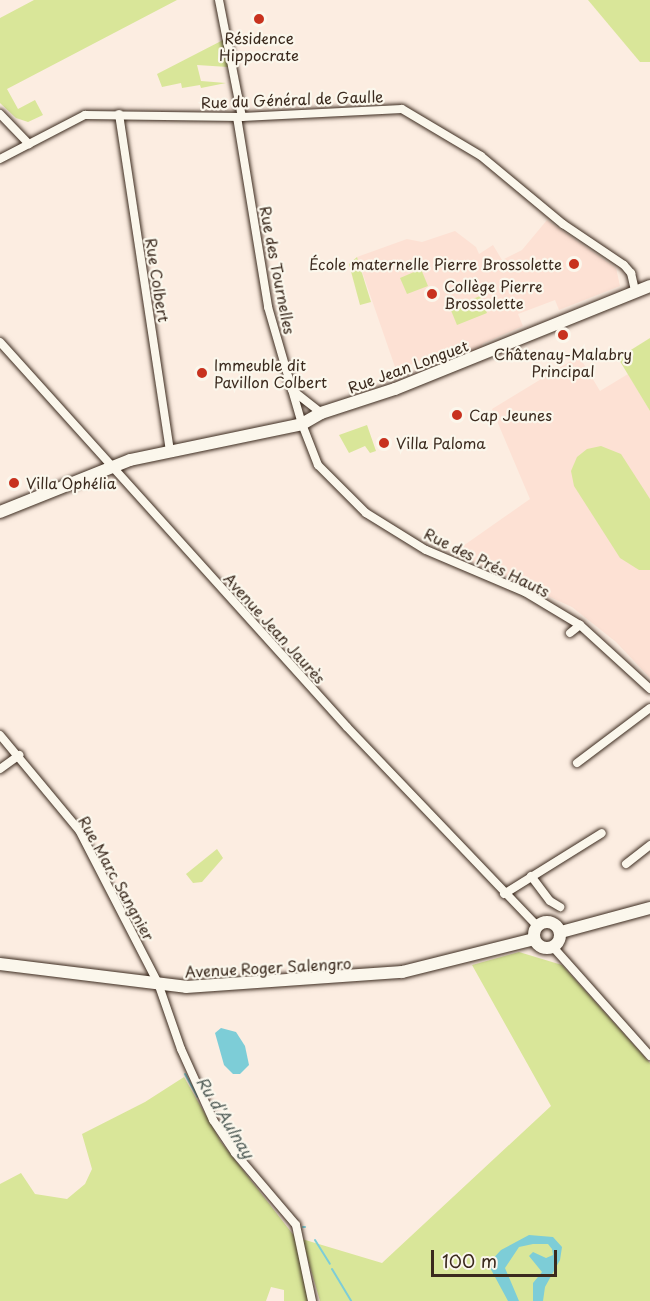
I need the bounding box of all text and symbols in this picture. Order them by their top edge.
marker: Résidence Hippocrate [252,12,266,26]
place label: Résidence Hippocrate [219,28,299,63]
street label: Rue du Général de Gaulle [199,87,385,111]
street label: Rue des Tournelles [256,202,300,338]
street label: Rue Colbert [142,236,174,324]
place label: École maternelle Pierre Brossolette [309,255,562,273]
marker: École maternelle Pierre Brossolette [567,257,581,271]
place label: Collège Pierre Brossolette [444,276,544,311]
marker: Collège Pierre Brossolette [425,287,439,301]
marker: Châtenay-Malabry Principal [556,328,570,342]
street label: Rue Jean Longuet [344,335,472,397]
place label: Châtenay-Malabry Principal [494,344,632,379]
place label: Immeuble dit Pavillon Colbert [214,355,327,390]
marker: Immeuble dit Pavillon Colbert [195,366,209,380]
place label: Cap Jeunes [469,406,552,424]
marker: Cap Jeunes [450,408,464,422]
place label: Villa Paloma [396,434,486,452]
marker: Villa Paloma [377,436,391,450]
place label: Villa Ophélia [26,474,117,492]
marker: Villa Ophélia [7,476,21,490]
street label: Rue des Prés Hauts [421,523,553,601]
street label: Avenue Jean Jaurès [220,569,330,687]
street label: Rue Marc Sangnier [75,812,159,944]
street label: Avenue Roger Salengro [185,954,351,980]
water label: Ru d'Aulnay [193,1072,259,1162]
scale bar [434,1238,560,1276]
text: 100 m [442,1247,497,1274]

